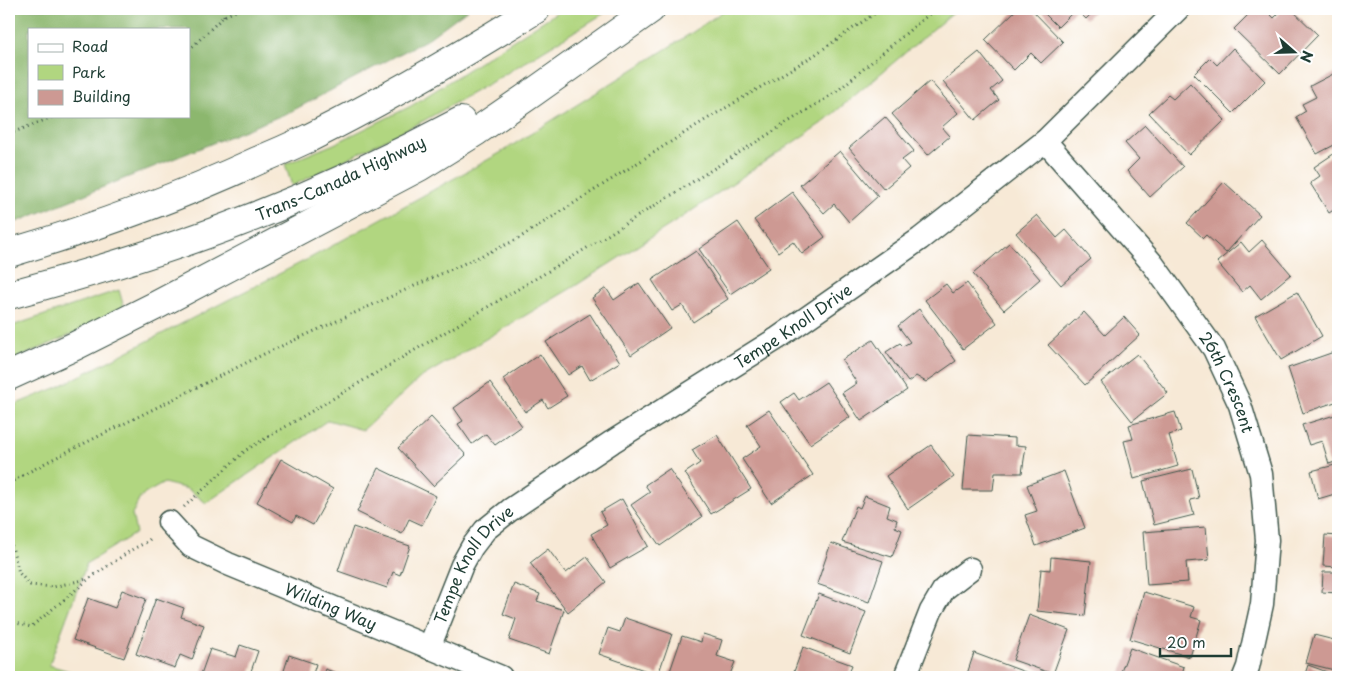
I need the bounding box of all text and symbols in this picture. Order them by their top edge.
legend [28,28,190,118]
north arrow [1270,28,1320,78]
text: Road [72,34,108,57]
text: N [1295,48,1318,65]
text: Park [72,60,106,83]
text: Building [72,84,131,107]
street label: Trans-Canada Highway [252,129,429,226]
street label: Tempe Knoll Drive [729,277,856,374]
street label: 26th Crescent [1194,326,1261,436]
street label: Tempe Knoll Drive [427,499,518,627]
street label: Wilding Way [281,576,381,635]
scale bar [1160,626,1231,658]
text: 20 m [1167,630,1206,653]

